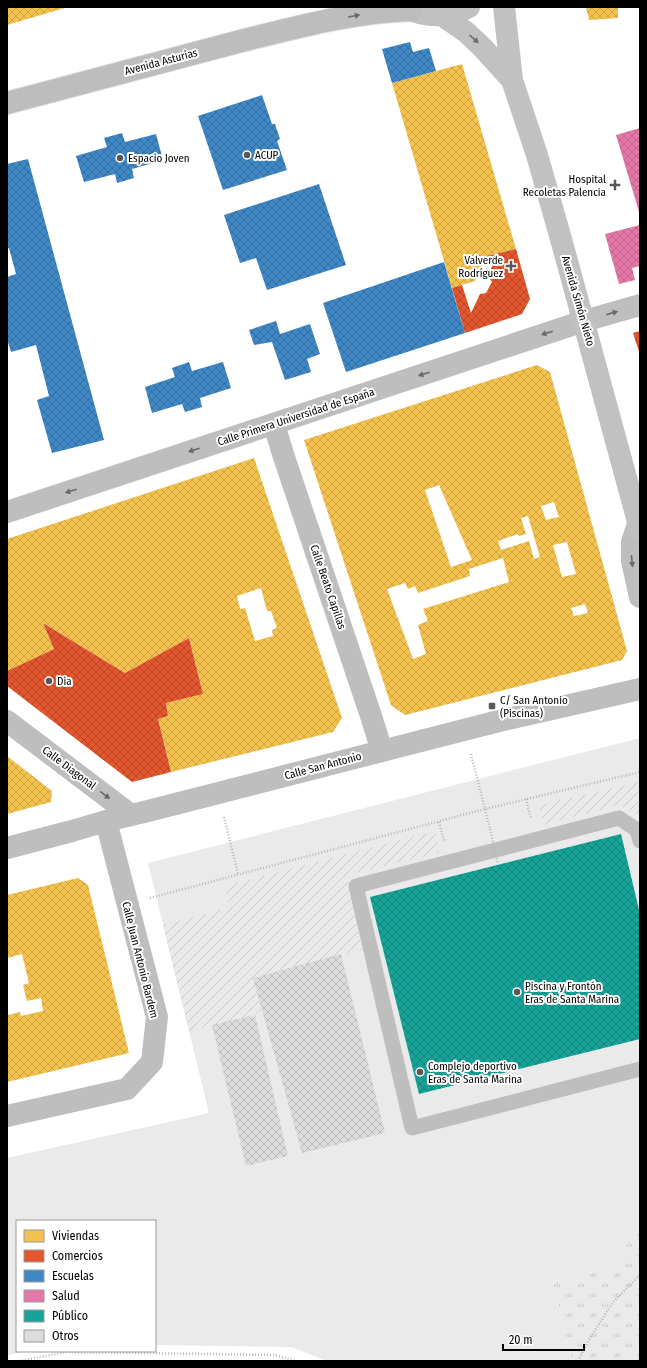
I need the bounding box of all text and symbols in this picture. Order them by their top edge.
one-way arrow [348,13,360,19]
one-way arrow [468,35,479,44]
street label: Avenida Asturias [123,46,199,78]
place label: ACUP [255,149,279,162]
marker: ACUP [242,150,252,160]
place label: Espacio Joven [128,152,190,165]
marker: Espacio Joven [115,153,125,163]
place label: Hospital Recoletas Palencia [523,173,606,199]
marker: Hospital Recoletas Palencia [609,179,621,191]
place label: Valverde Rodríguez [458,254,504,280]
street label: Avenida Simón Nieto [559,254,597,348]
marker: Valverde Rodríguez [506,261,516,271]
one-way arrow [606,310,618,316]
one-way arrow [541,331,553,337]
one-way arrow [418,371,430,377]
street label: Calle Primera Universidad de España [216,385,376,449]
one-way arrow [188,447,200,453]
one-way arrow [64,488,76,494]
street label: Calle Beato Capillas [307,543,349,631]
one-way arrow [629,554,636,567]
place label: Dia [57,675,72,688]
marker: Dia [44,676,54,686]
place label: C/ San Antonio (Piscinas) [500,694,568,720]
marker: C/ San Antonio (Piscinas) [487,701,497,711]
street label: Calle Diagonal [40,744,98,792]
street label: Calle San Antonio [283,749,363,782]
one-way arrow [100,791,111,799]
street label: Calle Juan Antonio Bardem [119,900,161,1020]
place label: Piscina y Frontón Eras de Santa Marina [525,980,619,1006]
marker: Piscina y Frontón Eras de Santa Marina [512,987,522,997]
place label: Complejo deportivo Eras de Santa Marina [428,1060,522,1086]
marker: Complejo deportivo Eras de Santa Marina [415,1067,425,1077]
legend [16,1220,156,1352]
text: Viviendas [52,1229,99,1243]
text: Comercios [52,1249,103,1263]
text: Escuelas [52,1269,94,1283]
text: Salud [52,1289,80,1303]
text: Público [52,1309,88,1323]
scale bar [503,1326,584,1352]
text: Otros [52,1329,79,1343]
text: 20 m [509,1333,533,1347]

